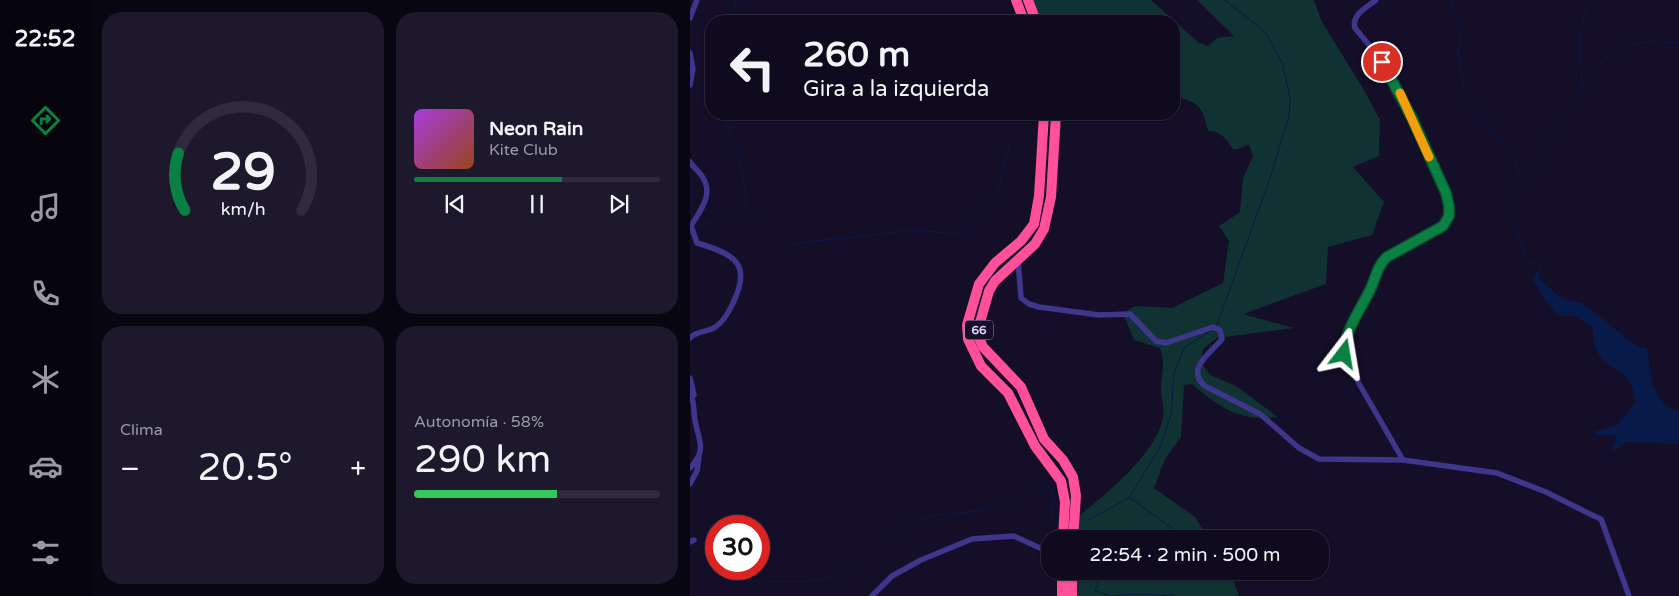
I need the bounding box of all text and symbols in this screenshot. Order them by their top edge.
text: 22:52 [15,26,75,52]
text: 260 m [803,34,910,76]
icon: left [720,35,785,100]
pin [1361,41,1403,83]
icon: arrive [1368,48,1396,76]
text: Gira a la izquierda [803,76,989,102]
icon: directions [28,103,63,138]
text: Neon Rain [489,118,583,140]
text: Kite Club [489,140,558,160]
text: 29 [210,141,276,204]
icon: music [28,190,63,225]
icon: previous [441,190,469,218]
icon: pause [523,190,551,218]
icon: next [605,190,633,218]
text: km/h [221,199,265,220]
icon: phone [28,276,63,311]
road number: 66 [965,320,993,340]
position arrow [1317,327,1369,379]
icon: climate [28,362,63,397]
text: Autonomía · 58% [414,412,544,432]
text: Clima [120,420,163,440]
text: 290 km [414,437,551,483]
text: 20.5° [198,445,293,491]
icon: car [28,449,63,484]
text: − [120,452,140,486]
text: + [350,452,366,486]
speed limit sign: 30 [705,515,770,580]
icon: filters [28,535,63,570]
text: 22:54 · 2 min · 500 m [1089,544,1281,566]

